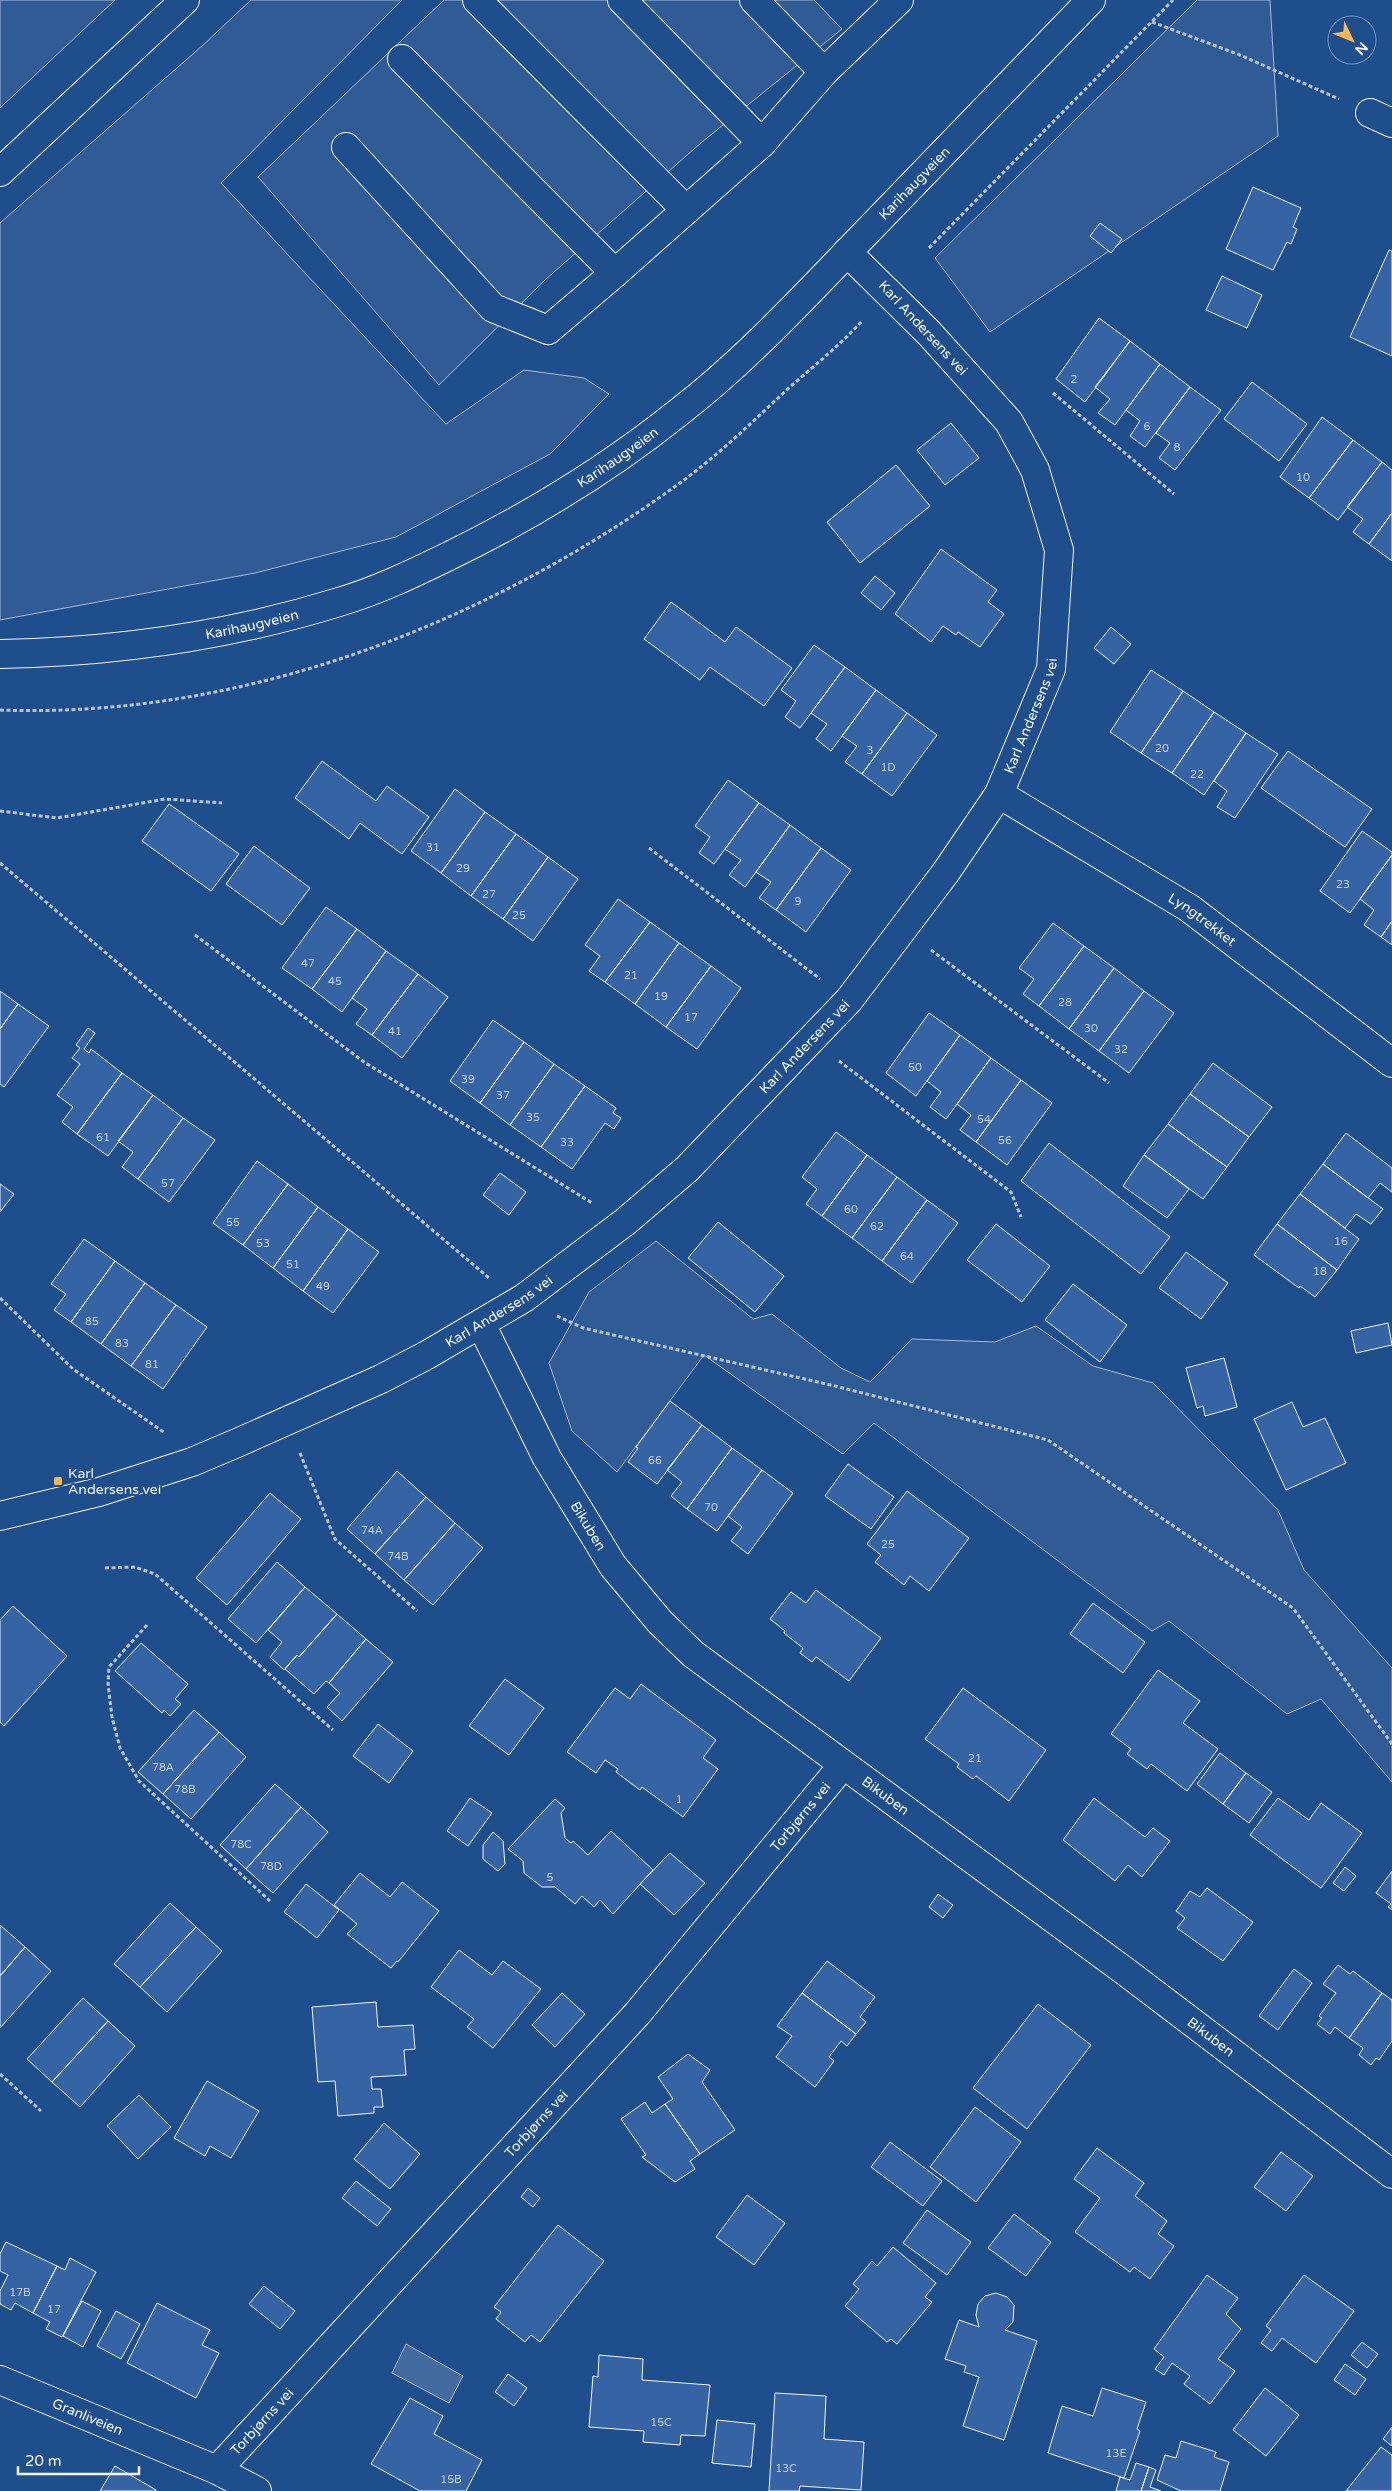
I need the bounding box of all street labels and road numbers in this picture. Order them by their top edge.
street label: Karihaugveien [875,143,953,223]
street label: Karl Andersens vei [875,277,971,379]
street label: Karihaugveien [574,423,661,491]
street label: Karihaugveien [204,606,300,643]
street label: Karl Andersens vei [1000,658,1060,776]
street label: Lyngtrekket [1165,889,1240,950]
street label: Karl Andersens vei [756,996,853,1097]
street label: Karl Andersens vei [442,1271,556,1351]
street label: Bikuben [567,1498,610,1554]
street label: Bikuben [859,1772,913,1818]
street label: Torbjørns vei [766,1778,834,1855]
street label: Bikuben [1184,2013,1238,2060]
street label: Torbjørns vei [501,2086,571,2161]
street label: Torbjørns vei [226,2384,297,2459]
street label: Granliveien [50,2394,125,2439]

